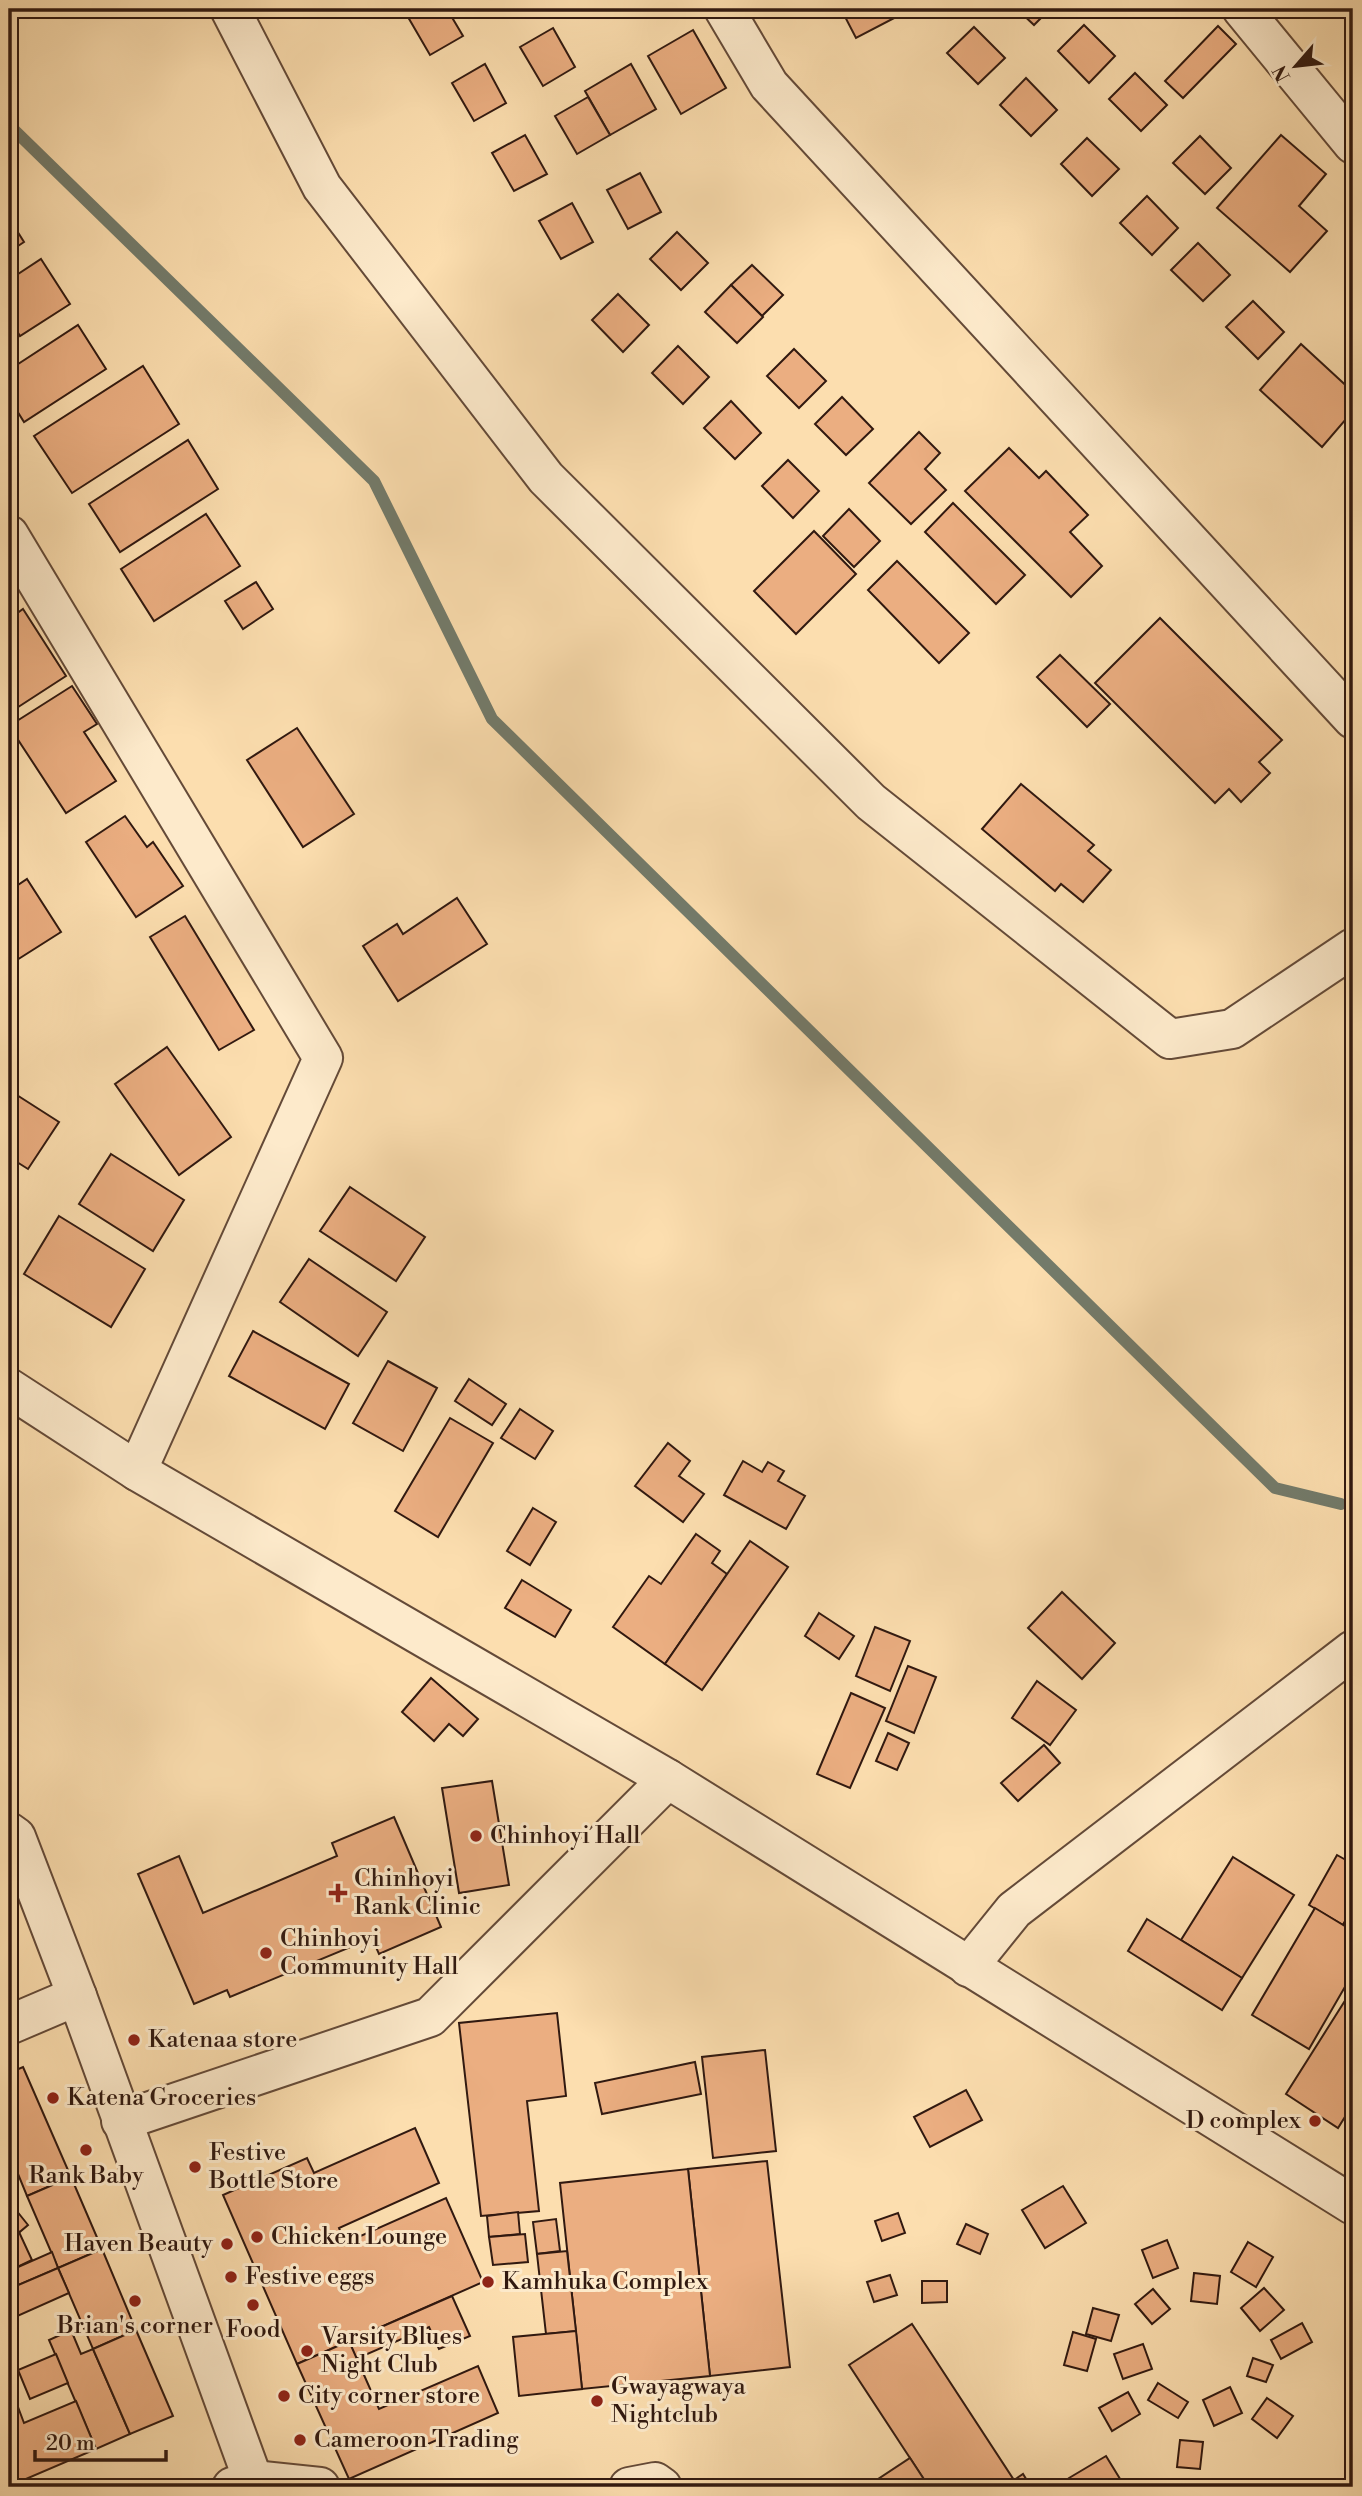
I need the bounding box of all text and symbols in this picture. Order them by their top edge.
north arrow [1260,32,1330,102]
text: N [1268,61,1296,86]
place label: Chinhoyi Hall [490,1821,640,1851]
marker: Chinhoyi Hall [468,1828,484,1844]
place label: Chinhoyi Rank Clinic [354,1864,481,1922]
marker: Chinhoyi Rank Clinic [328,1883,348,1903]
place label: Chinhoyi Community Hall [280,1924,458,1982]
marker: Chinhoyi Community Hall [258,1945,274,1961]
place label: Katenaa store [148,2025,297,2055]
marker: Katenaa store [126,2032,142,2048]
place label: Katena Groceries [67,2083,256,2113]
marker: Katena Groceries [45,2090,61,2106]
place label: D complex [1186,2106,1302,2136]
marker: D complex [1307,2113,1323,2129]
place label: Festive Bottle Store [208,2138,338,2196]
marker: Rank Baby [78,2142,94,2158]
marker: Festive Bottle Store [187,2159,203,2175]
place label: Rank Baby [28,2161,144,2191]
place label: Chicken Lounge [271,2222,447,2252]
place label: Haven Beauty [64,2229,213,2259]
marker: Chicken Lounge [249,2229,265,2245]
marker: Haven Beauty [219,2236,235,2252]
place label: Festive eggs [245,2262,375,2292]
place label: Kamhuka Complex [502,2267,709,2297]
marker: Festive eggs [223,2269,239,2285]
marker: Kamhuka Complex [480,2274,496,2290]
marker: Brian's corner [127,2293,143,2309]
marker: Food [245,2297,261,2313]
place label: Brian's corner [56,2311,213,2341]
place label: Food [226,2315,281,2345]
place label: Varsity Blues Night Club [320,2322,462,2380]
marker: Varsity Blues Night Club [299,2343,315,2359]
place label: Gwayagwaya Nightclub [611,2372,747,2430]
place label: City corner store [298,2381,480,2411]
marker: City corner store [276,2388,292,2404]
marker: Gwayagwaya Nightclub [589,2393,605,2409]
scale bar [35,2419,166,2463]
place label: Cameroon Trading [314,2425,519,2455]
text: 20 m [46,2431,95,2457]
marker: Cameroon Trading [292,2432,308,2448]

